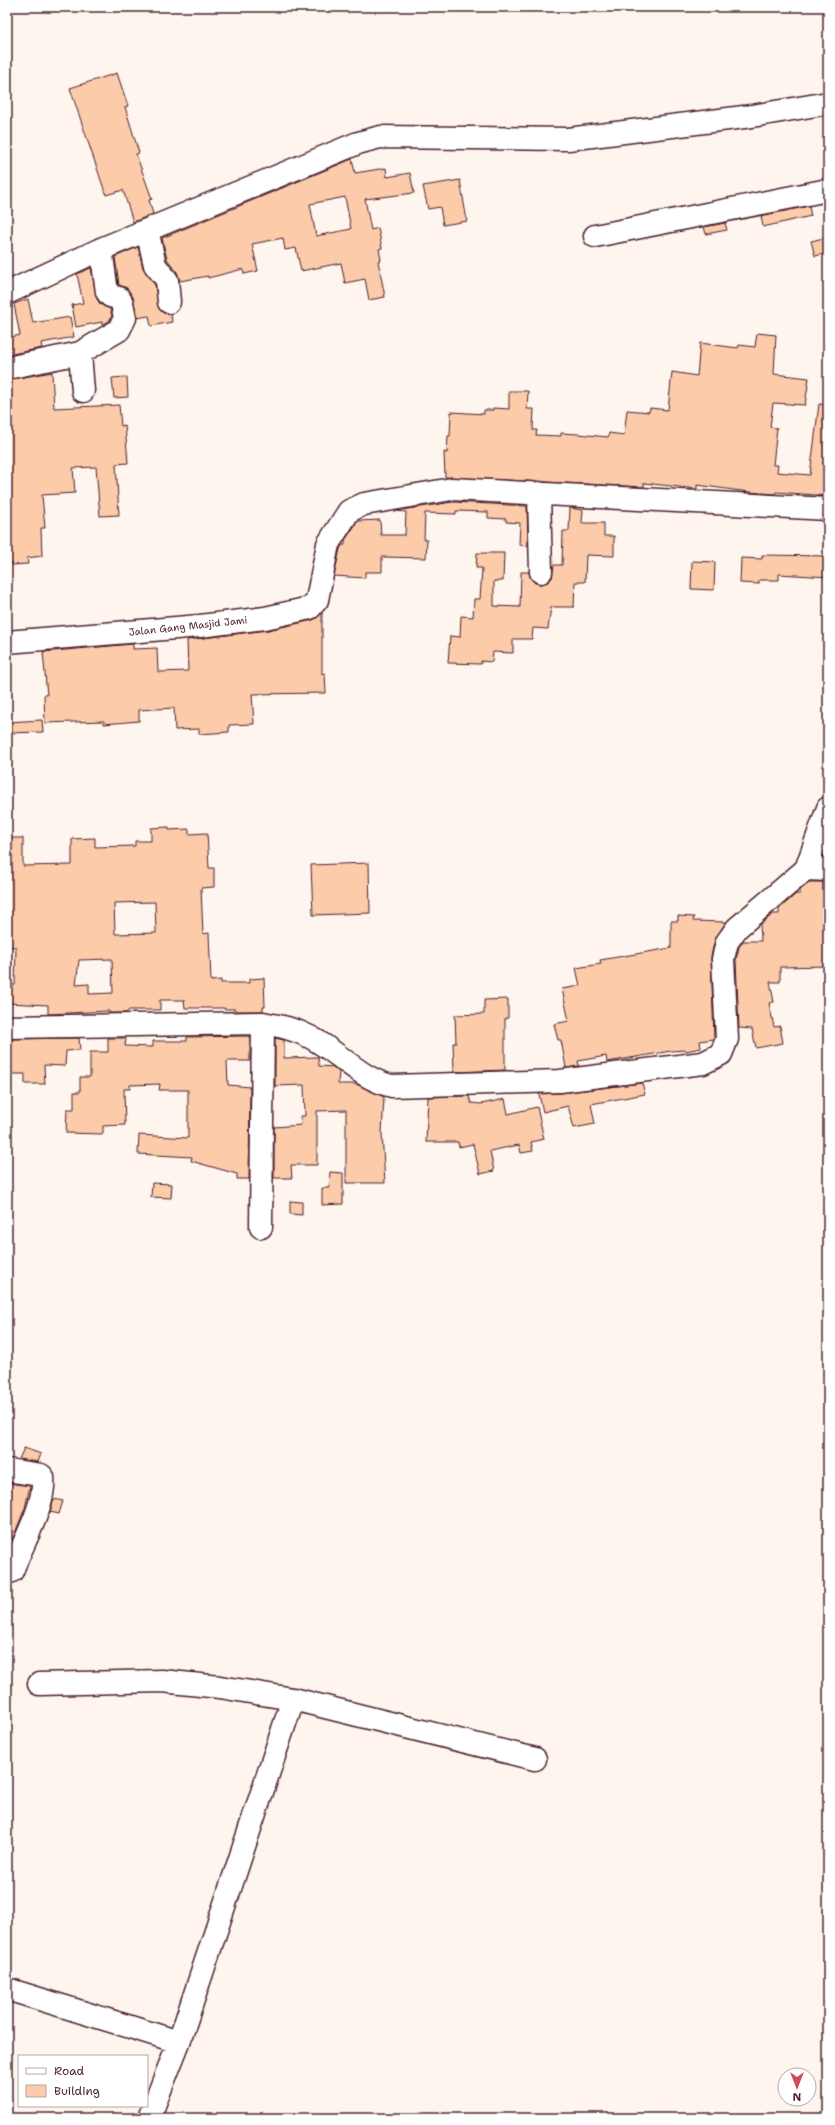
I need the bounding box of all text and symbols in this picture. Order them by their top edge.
street label: Jalan Gang Masjid Jami [128,613,248,639]
legend [18,2055,148,2107]
text: Road [54,2063,85,2079]
north arrow [777,2067,817,2107]
text: Building [54,2083,100,2099]
text: N [792,2089,801,2104]

